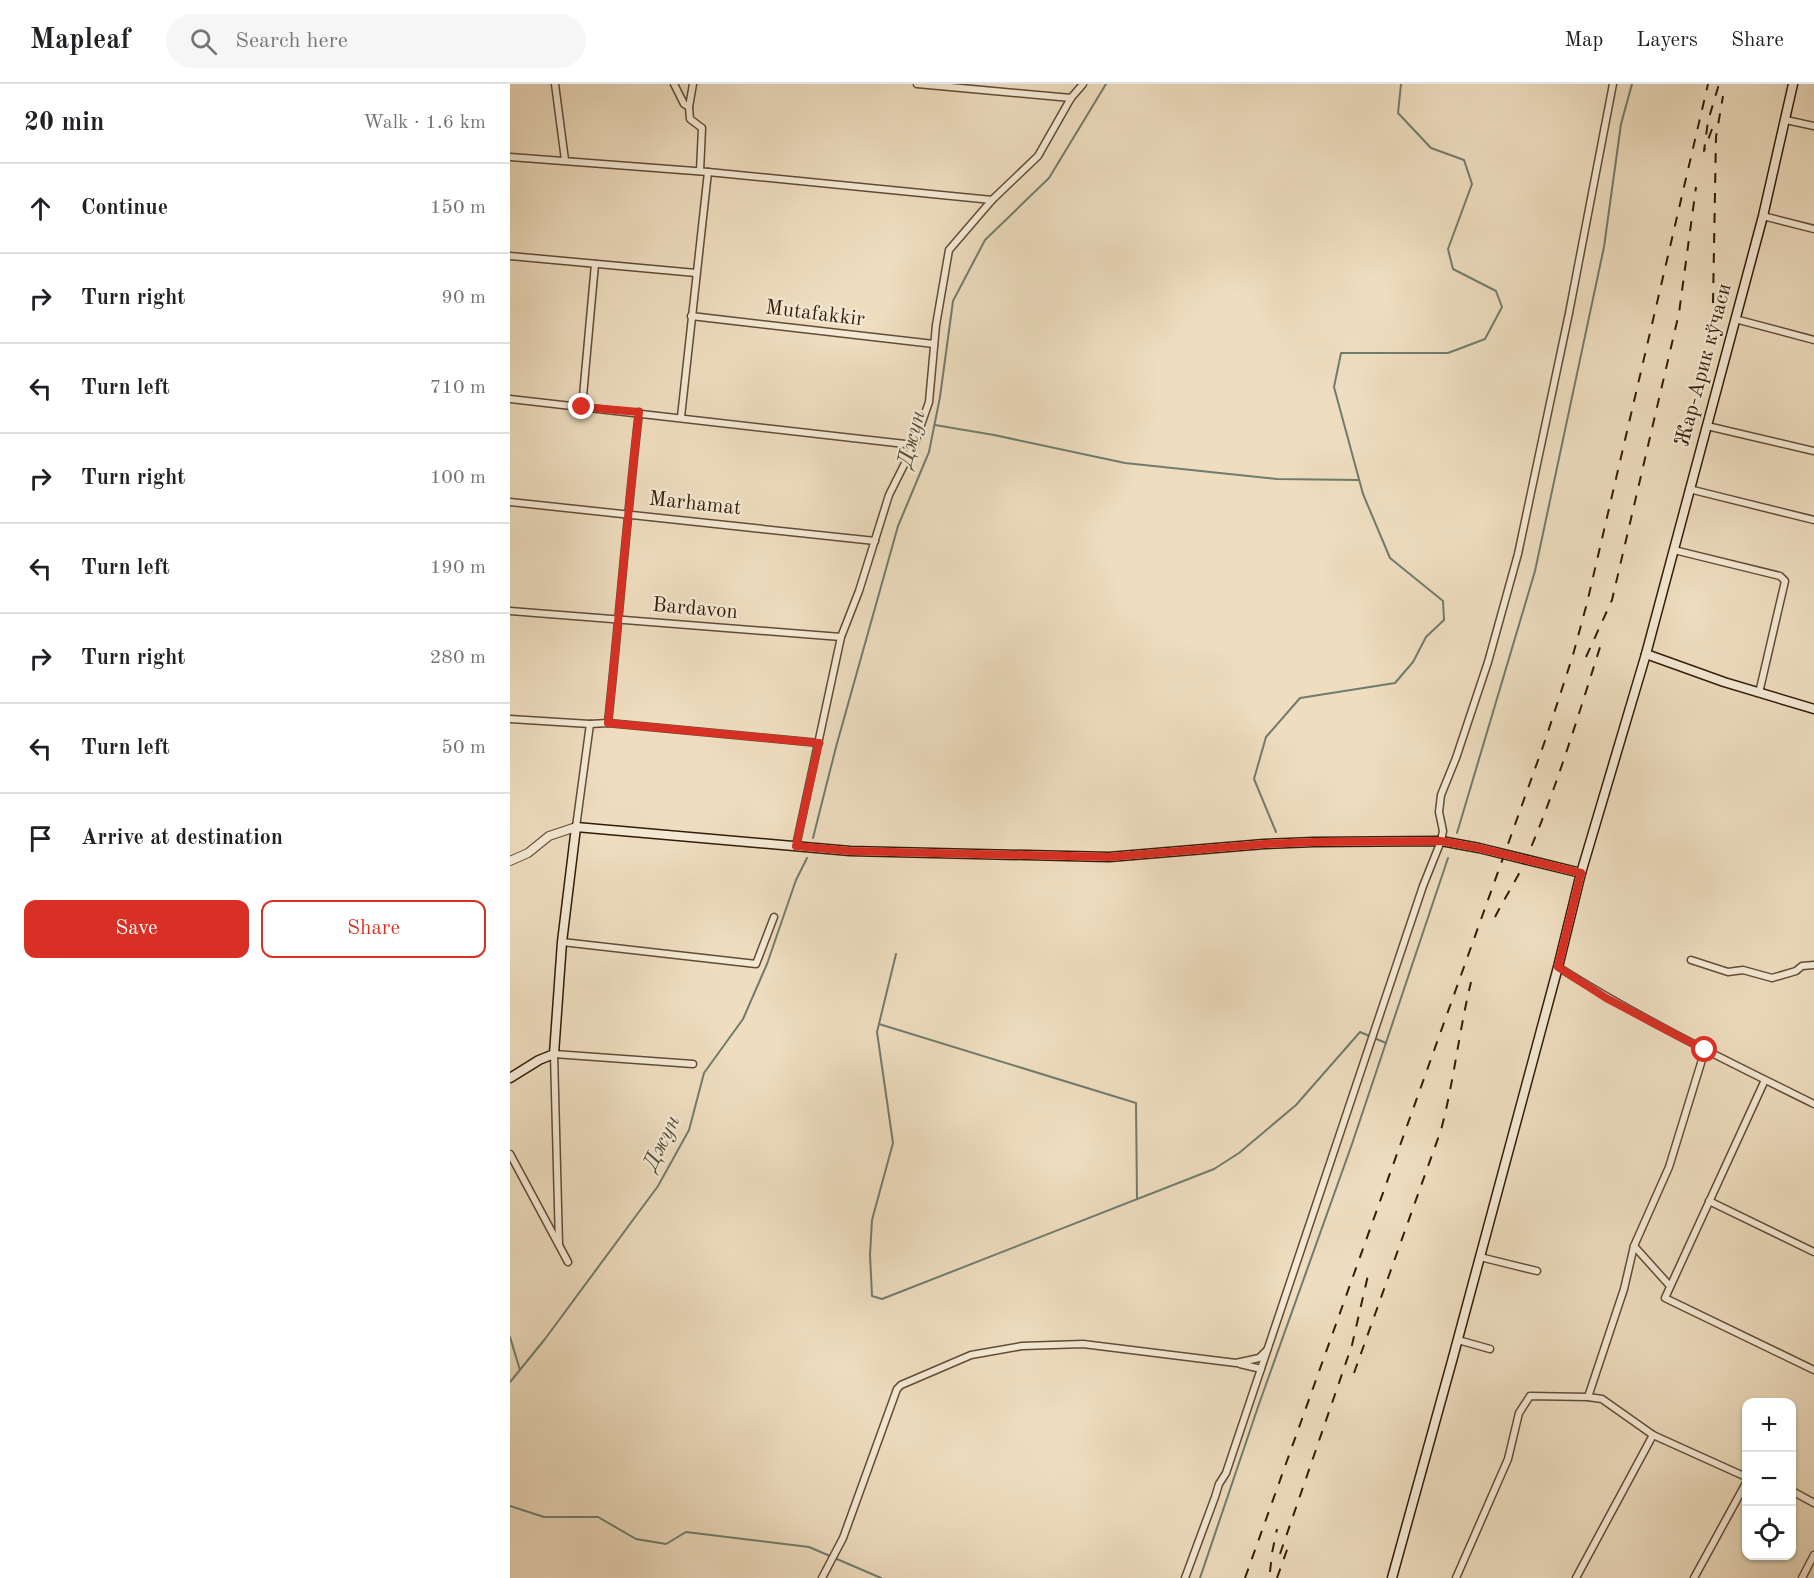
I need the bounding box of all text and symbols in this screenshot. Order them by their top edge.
search box [166,14,586,68]
icon: search [187,25,220,58]
text: Mapleaf [30,27,130,55]
text: Search here [235,30,348,52]
text: Map [1564,30,1603,51]
text: Layers [1636,30,1698,51]
text: Share [1731,30,1784,51]
text: 20 min [24,110,104,136]
text: Walk · 1.6 km [363,113,486,133]
icon: ahead [24,192,57,225]
text: Continue [81,197,168,219]
text: 150 m [430,198,486,218]
street label: Жар-Арик кўчаси [1672,281,1736,449]
icon: right [24,282,57,315]
text: Turn right [81,287,185,309]
text: 90 m [441,288,486,308]
street label: Mutafakkir [764,297,866,331]
icon: left [24,372,57,405]
text: Turn left [81,377,170,399]
text: 710 m [430,378,486,398]
route end [568,393,594,419]
water label: Джун [894,408,930,473]
icon: right [24,462,57,495]
text: Turn right [81,467,185,489]
text: 100 m [430,468,486,488]
street label: Marhamat [648,489,742,519]
icon: left [24,552,57,585]
text: Turn left [81,557,170,579]
text: 190 m [430,558,486,578]
street label: Bardavon [651,595,739,623]
icon: right [24,642,57,675]
text: Turn right [81,647,185,669]
text: 280 m [430,648,486,668]
icon: left [24,732,57,765]
text: Turn left [81,737,170,759]
text: 50 m [441,738,486,758]
icon: arrive [24,822,57,855]
text: Arrive at destination [81,827,283,849]
button: Save [24,900,249,958]
button: Share [261,900,486,958]
route start [1691,1036,1717,1062]
water label: Джун [638,1112,685,1177]
map controls [1742,1398,1796,1560]
button: + [1742,1398,1796,1452]
button: − [1742,1452,1796,1506]
button: locate [1742,1506,1796,1560]

